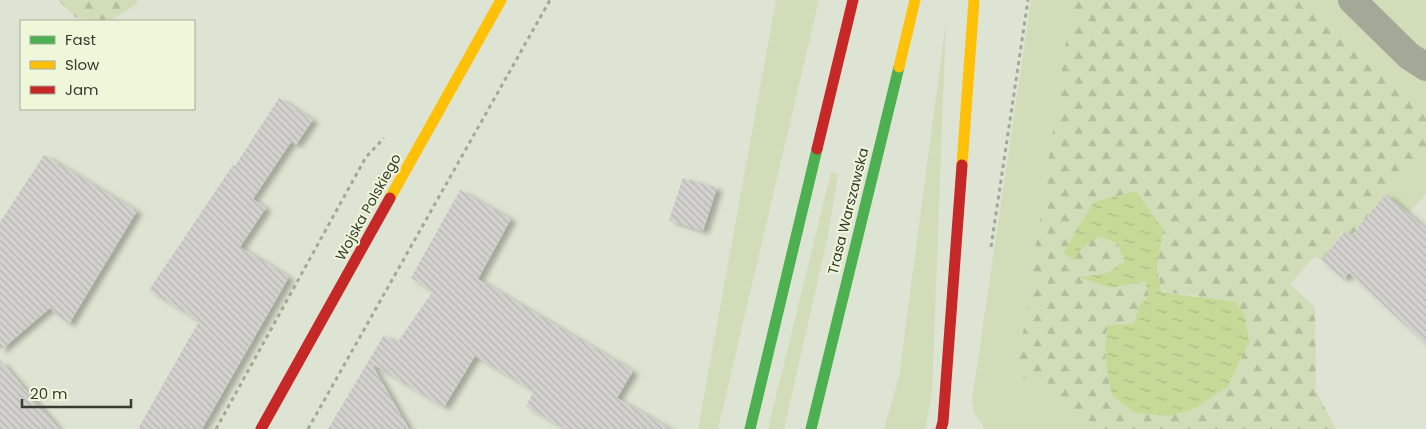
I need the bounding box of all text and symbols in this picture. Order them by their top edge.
legend [20,20,195,110]
text: Fast [65,29,96,50]
text: Slow [65,54,100,75]
text: Jam [65,79,99,100]
street label: Trasa Warszawska [823,146,873,276]
street label: Wojska Polskiego [330,150,406,264]
scale bar [22,376,131,408]
text: 20 m [30,383,68,404]

